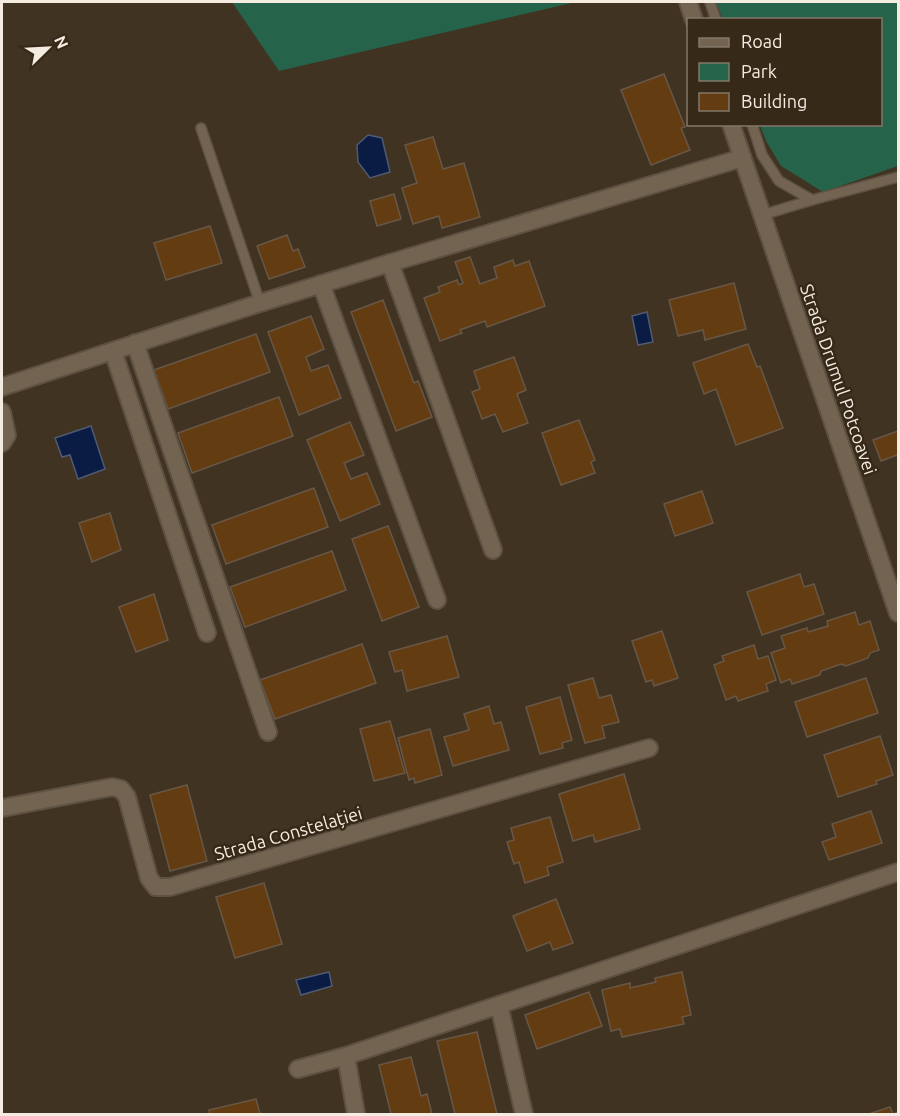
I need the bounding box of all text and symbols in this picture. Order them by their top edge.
north arrow [18,18,78,78]
legend [687,18,882,126]
text: Road [741,31,783,51]
text: N [51,33,72,51]
text: Park [741,61,777,81]
text: Building [741,91,807,111]
street label: Strada Drumul Potcoavei [797,281,881,477]
street label: Strada Constelației [212,802,364,864]

